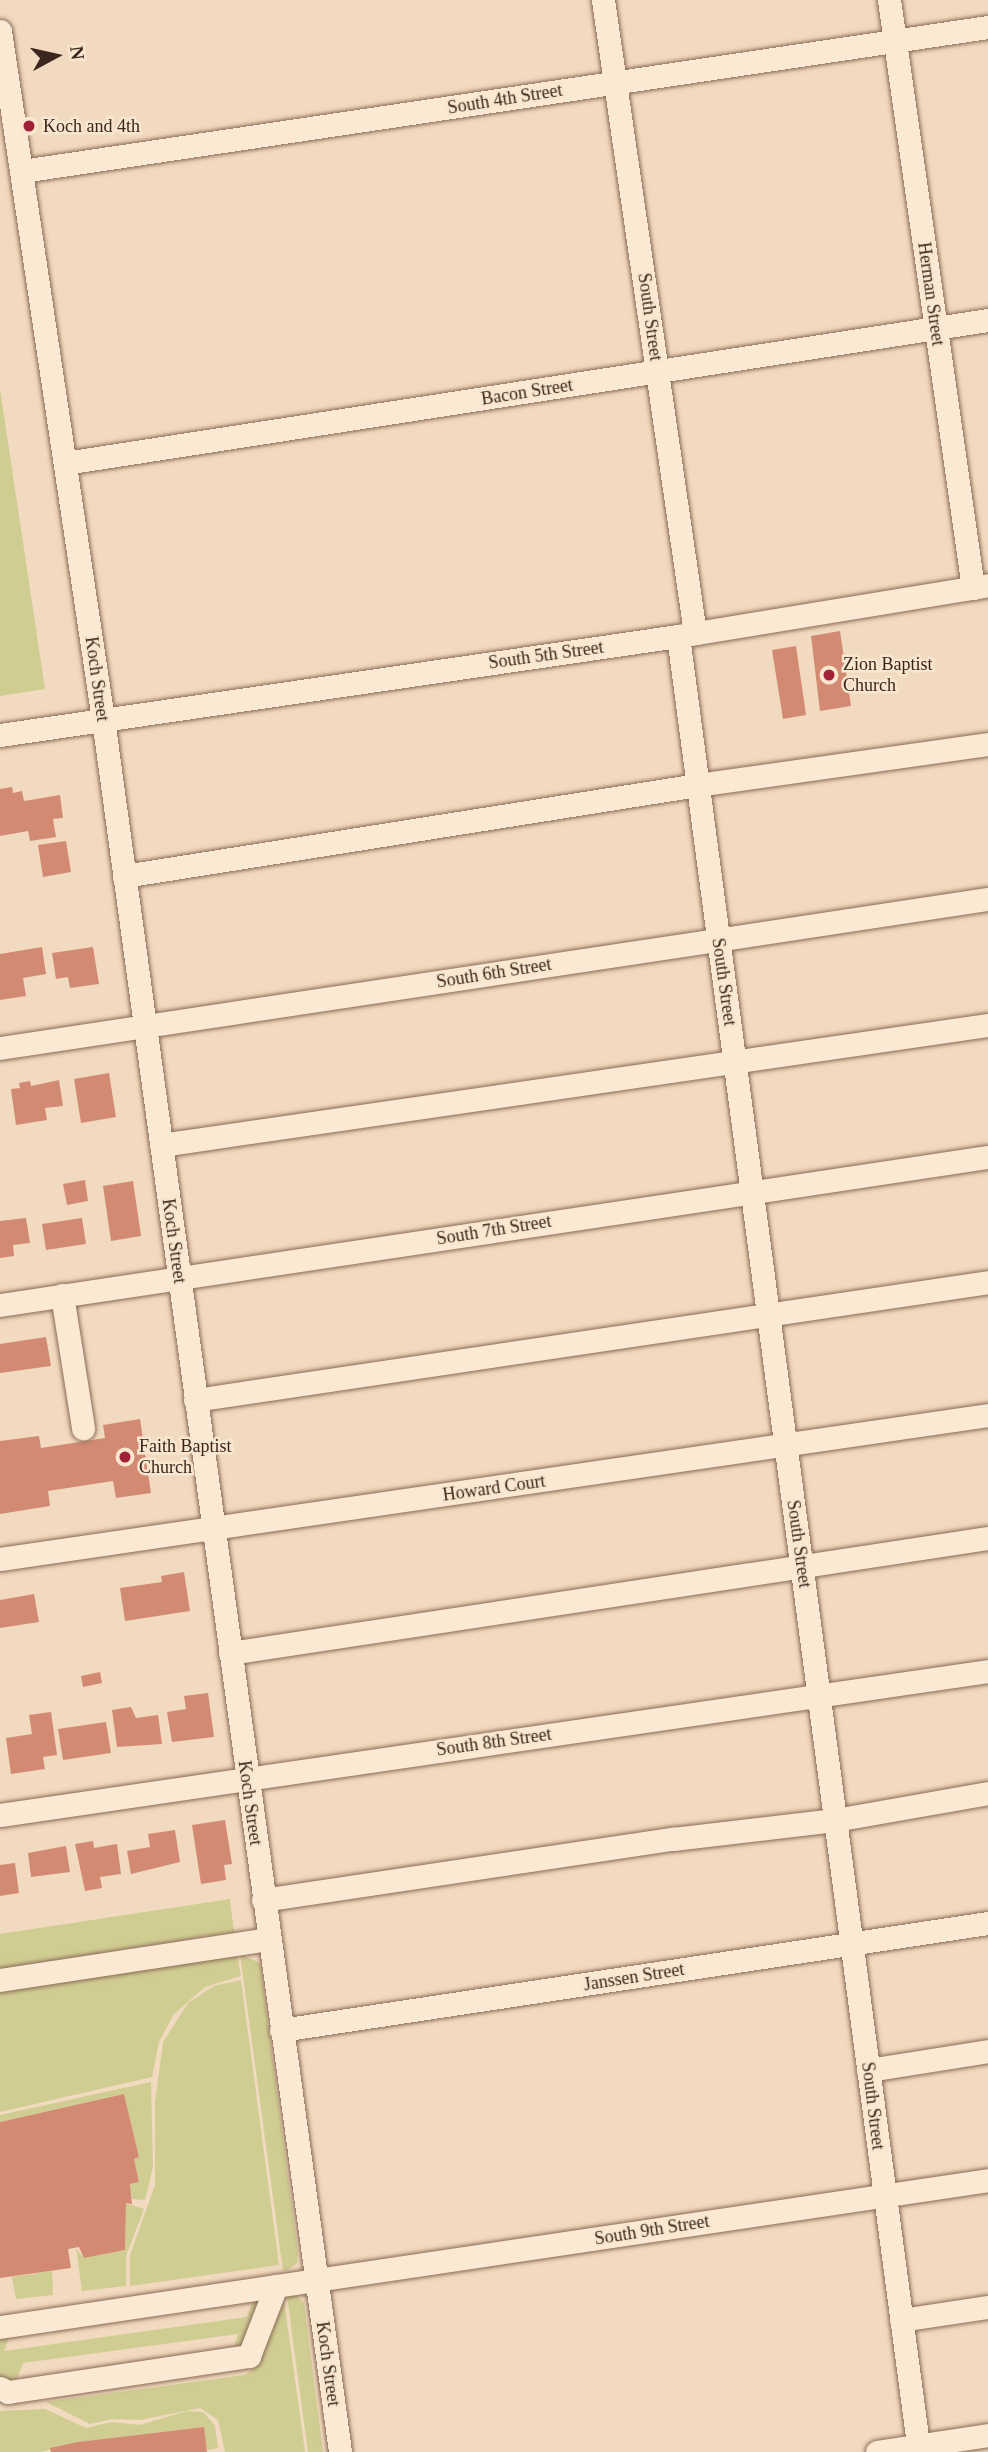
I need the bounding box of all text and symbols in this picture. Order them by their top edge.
north arrow [21,21,91,91]
text: N [66,45,89,61]
street label: South 4th Street [446,79,564,119]
place label: Koch and 4th [43,115,140,137]
marker: Koch and 4th [21,118,37,134]
street label: Herman Street [913,241,949,347]
street label: South Street [633,272,667,362]
street label: Bacon Street [480,374,574,410]
street label: Koch Street [80,635,114,723]
street label: South 5th Street [487,636,605,674]
place label: Zion Baptist Church [843,654,932,696]
marker: Zion Baptist Church [821,667,837,683]
street label: South Street [707,937,741,1027]
street label: South 6th Street [435,953,553,993]
street label: Koch Street [157,1197,191,1285]
street label: South 7th Street [435,1210,553,1250]
place label: Faith Baptist Church [139,1436,232,1478]
marker: Faith Baptist Church [117,1449,133,1465]
street label: Howard Court [441,1470,547,1506]
street label: South Street [782,1499,816,1589]
street label: South 8th Street [435,1723,553,1761]
street label: Koch Street [233,1759,267,1847]
street label: Janssen Street [582,1958,686,1996]
street label: South Street [857,2061,889,2151]
street label: South 9th Street [593,2210,711,2250]
street label: Koch Street [311,2320,345,2408]

